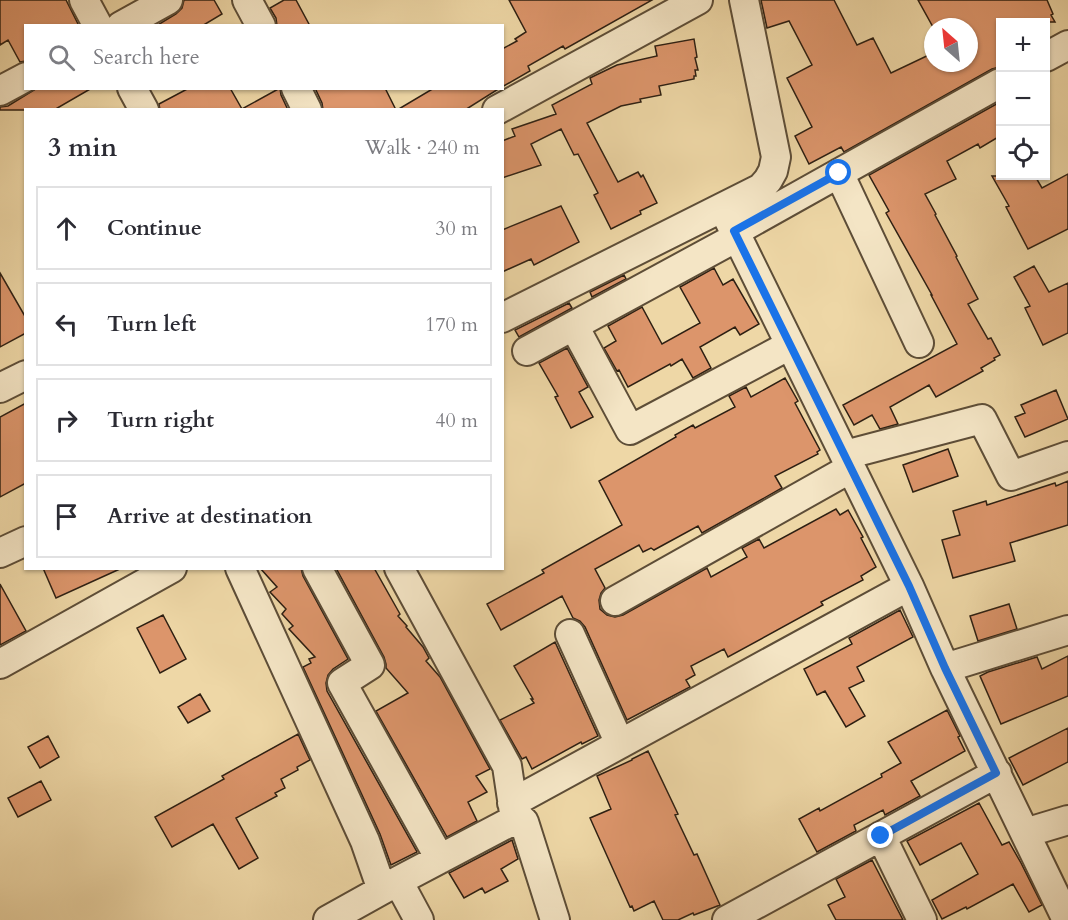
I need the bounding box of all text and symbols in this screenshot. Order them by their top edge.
north arrow [924,18,978,72]
map controls [996,18,1050,180]
button: + [996,18,1050,72]
search box [24,24,504,90]
icon: search [45,41,78,74]
text: Search here [93,42,200,72]
button: − [996,72,1050,126]
button: locate [996,126,1050,180]
text: 3 min [48,130,117,165]
text: Walk · 240 m [365,134,480,161]
route start [825,159,851,185]
icon: ahead [50,212,83,245]
text: Continue [107,213,202,243]
text: 30 m [435,215,478,242]
icon: left [50,308,83,341]
text: Turn left [107,309,196,339]
text: 170 m [425,311,478,338]
icon: right [50,404,83,437]
text: Turn right [107,405,214,435]
text: 40 m [435,407,478,434]
icon: arrive [50,500,83,533]
text: Arrive at destination [107,501,312,531]
route end [867,822,893,848]

